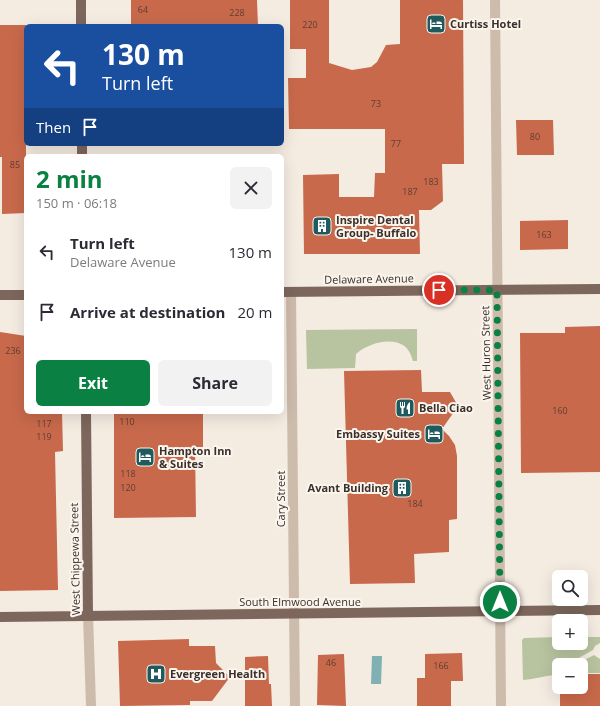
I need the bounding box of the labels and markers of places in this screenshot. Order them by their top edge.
hotel icon: Curtiss Hotel [425,13,447,35]
place label: Curtiss Hotel [450,16,521,31]
place label: Inspire Dental Group- Buffalo [336,212,416,240]
building icon: Inspire Dental Group- Buffalo [311,215,333,237]
pin [422,273,456,307]
restaurant icon: Bella Ciao [394,397,416,419]
place label: Bella Ciao [419,400,473,415]
hotel icon: Embassy Suites [423,423,445,445]
place label: Embassy Suites [336,426,421,441]
place label: Hampton Inn & Suites [159,443,232,471]
hotel icon: Hampton Inn & Suites [134,446,156,468]
building icon: Avant Building [391,477,413,499]
place label: Avant Building [308,480,389,495]
hospital icon: Evergreen Health [145,663,167,685]
place label: Evergreen Health [170,666,265,681]

